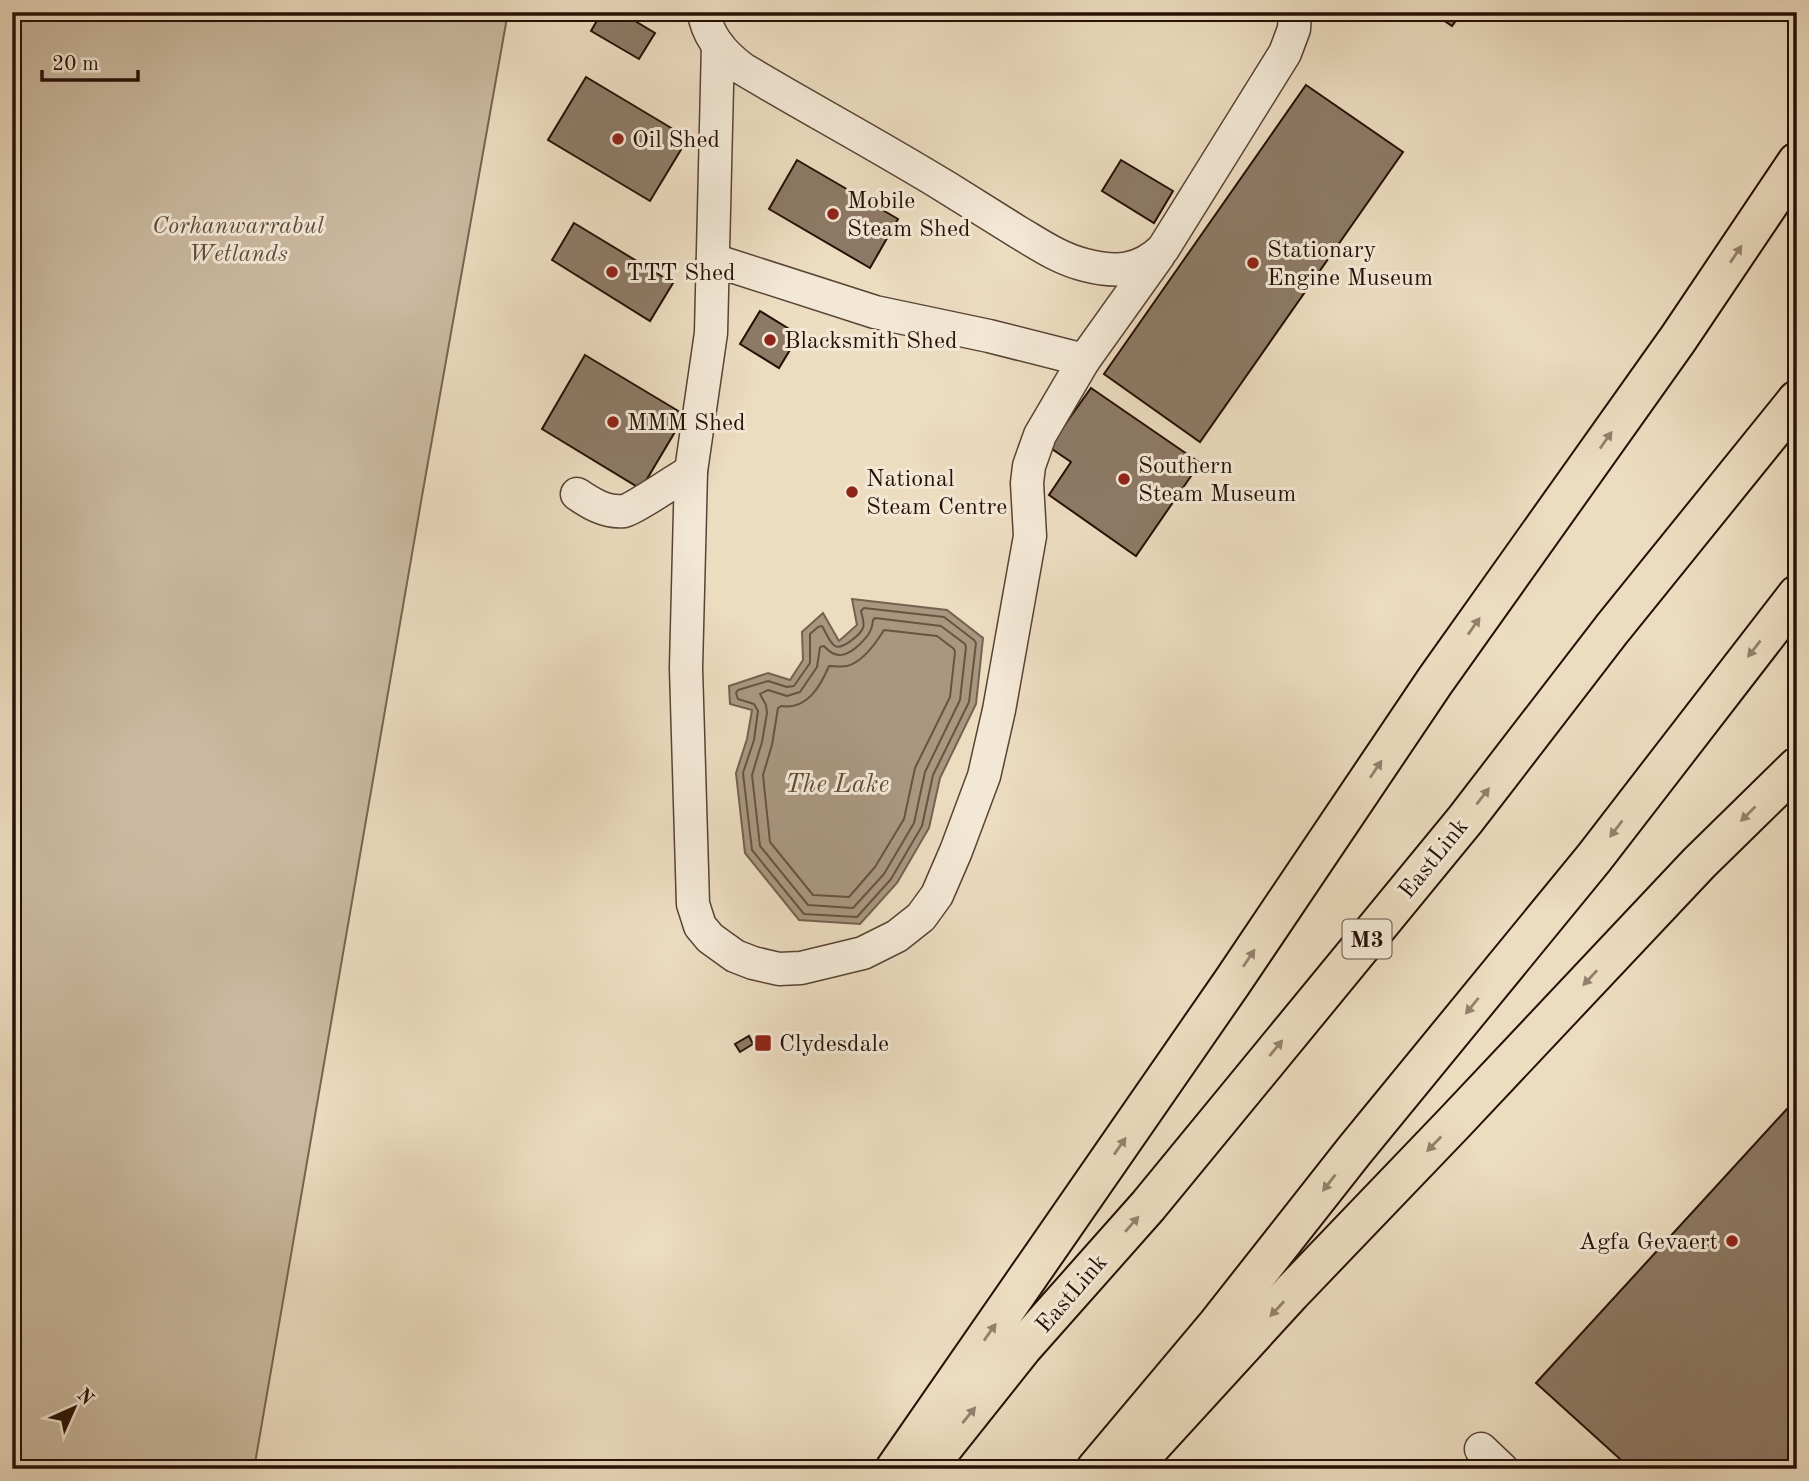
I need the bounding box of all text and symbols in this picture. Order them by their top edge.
scale bar [42,38,138,82]
text: 20 m [52,54,99,75]
place label: Oil Shed [632,129,720,153]
marker: Oil Shed [610,131,626,147]
place label: Mobile Steam Shed [847,190,970,242]
marker: Mobile Steam Shed [825,206,841,222]
park label: Corhanwarrabul Wetlands [152,215,324,267]
place label: Stationary Engine Museum [1267,239,1433,291]
one-way arrow [1729,245,1743,263]
marker: Stationary Engine Museum [1245,255,1261,271]
place label: TTT Shed [626,262,736,286]
marker: TTT Shed [604,264,620,280]
place label: Blacksmith Shed [784,330,957,354]
marker: Blacksmith Shed [762,332,778,348]
place label: MMM Shed [627,412,746,436]
marker: MMM Shed [605,414,621,430]
one-way arrow [1599,431,1613,449]
place label: Southern Steam Museum [1138,455,1296,507]
place label: National Steam Centre [866,468,1007,520]
marker: Southern Steam Museum [1116,471,1132,487]
marker: National Steam Centre [844,484,860,500]
one-way arrow [1467,617,1481,635]
one-way arrow [1747,639,1762,657]
one-way arrow [1369,760,1382,779]
water label: The Lake [785,772,889,798]
one-way arrow [1475,788,1490,806]
one-way arrow [1739,806,1756,823]
street label: EastLink [1395,815,1474,904]
one-way arrow [1609,820,1623,839]
road number: M3 [1342,920,1392,958]
one-way arrow [1242,949,1255,968]
one-way arrow [1582,969,1598,986]
one-way arrow [1465,997,1480,1014]
marker: Clydesdale [753,1033,773,1053]
place label: Clydesdale [779,1033,889,1057]
one-way arrow [1269,1039,1284,1057]
one-way arrow [1427,1135,1443,1152]
one-way arrow [1113,1137,1127,1155]
one-way arrow [1322,1174,1337,1191]
one-way arrow [1124,1215,1139,1232]
place label: Agfa Gevaert [1579,1231,1718,1255]
marker: Agfa Gevaert [1724,1233,1740,1249]
street label: EastLink [1032,1251,1113,1338]
one-way arrow [1269,1300,1285,1318]
one-way arrow [983,1323,997,1341]
north arrow [38,1372,108,1442]
text: N [72,1386,96,1410]
one-way arrow [961,1407,976,1425]

